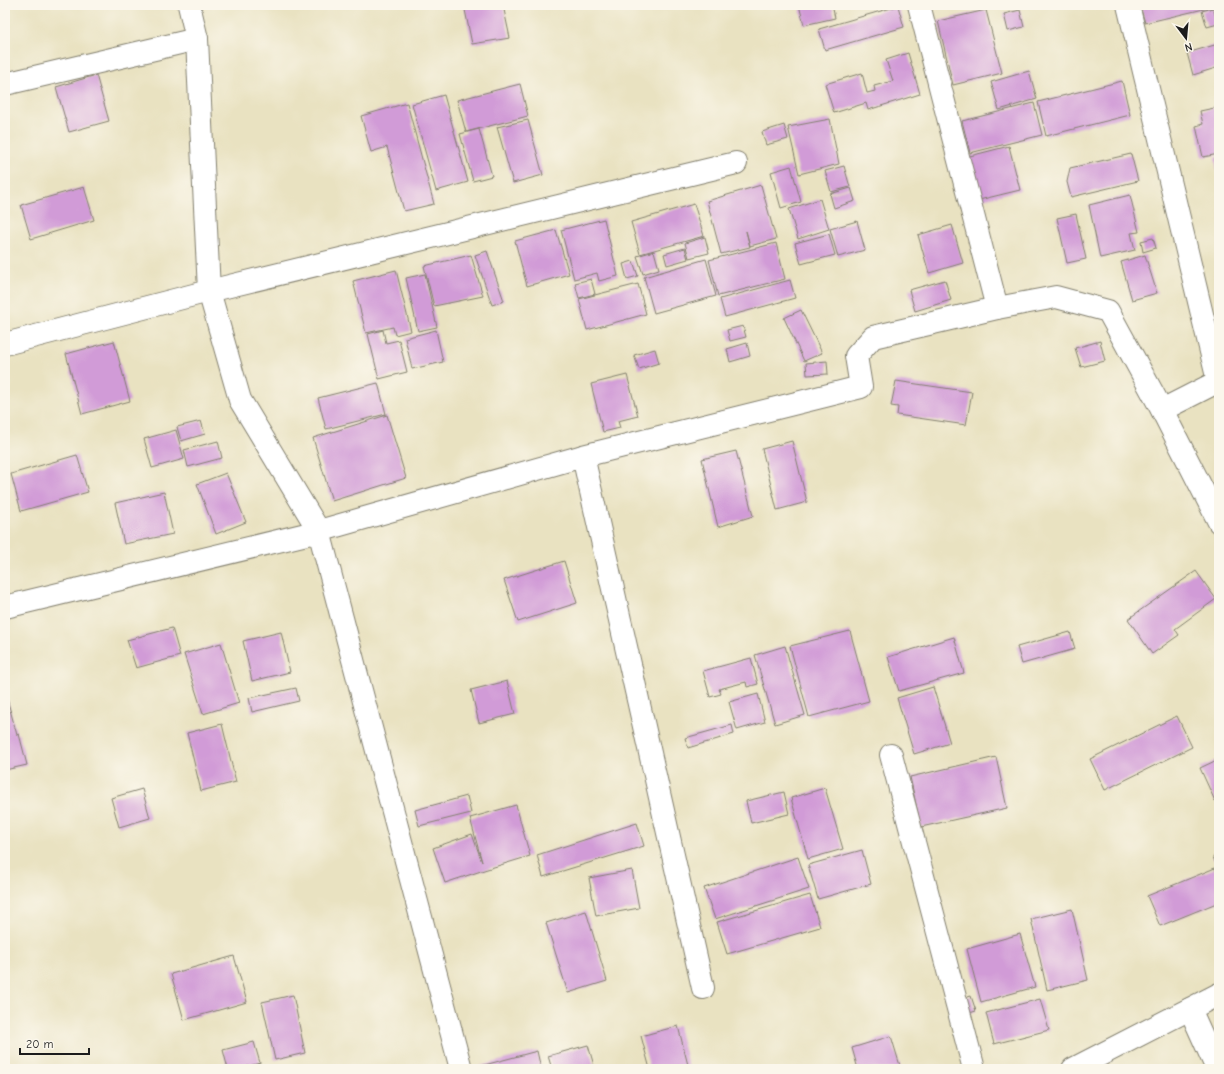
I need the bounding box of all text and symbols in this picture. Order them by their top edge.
north arrow [1166,18,1206,58]
text: N [1183,40,1194,54]
scale bar [20,1030,89,1056]
text: 20 m [26,1037,54,1051]

